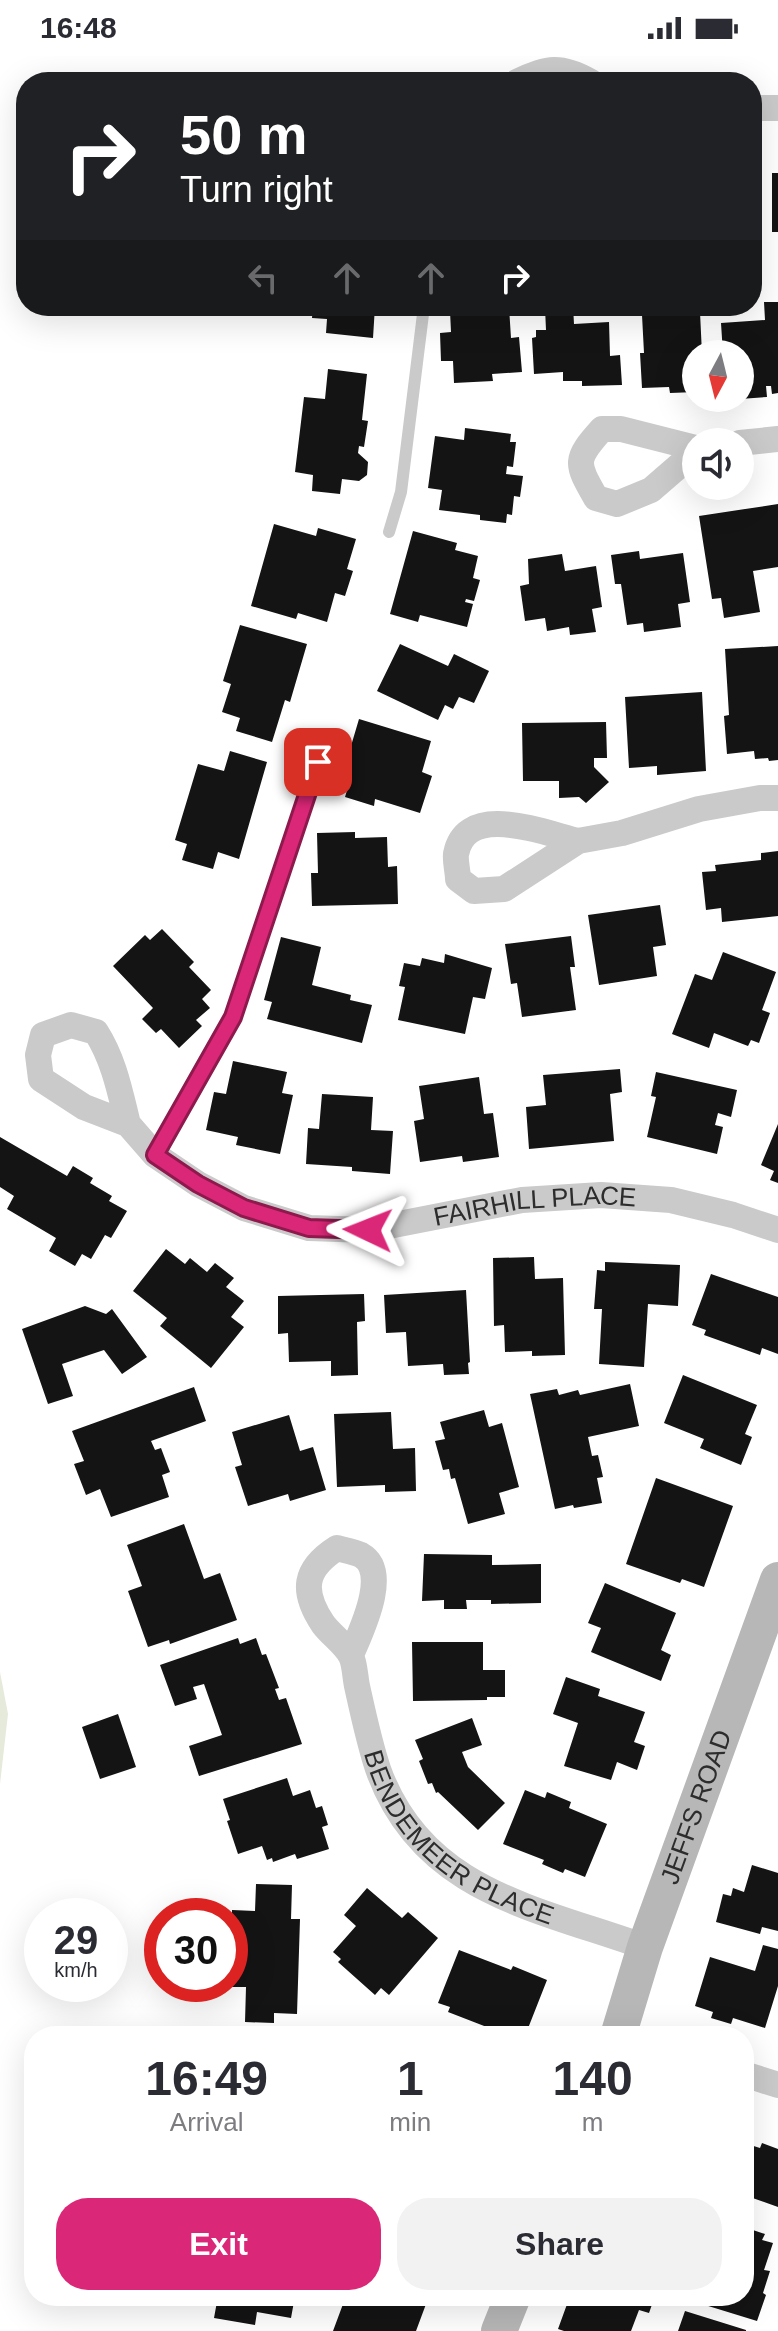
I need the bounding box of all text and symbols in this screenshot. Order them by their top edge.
text: 16:48 [40,11,117,44]
text: 50 m [180,103,308,166]
icon: right [48,104,152,208]
text: Turn right [180,169,333,210]
icon: left [241,256,285,300]
icon: ahead [325,256,369,300]
icon: ahead [409,256,453,300]
icon: right [493,256,537,300]
north arrow [682,340,754,412]
map controls [682,340,754,500]
button: sound [682,428,754,500]
pin [284,728,352,796]
icon: arrive [296,740,340,784]
street label: FAIRHILL PLACE [431,1180,637,1232]
position arrow [326,1188,410,1272]
street label: JEFFS ROAD [654,1726,737,1888]
street label: BENDEMEER PLACE [358,1746,558,1930]
speed limit sign: 30 [144,1898,248,2002]
text: 29 [54,1918,98,1962]
text: km/h [54,1959,98,1981]
text: 16:49 [145,2052,268,2105]
text: 1 [397,2052,424,2105]
text: 140 [553,2052,633,2105]
text: Arrival [170,2107,244,2137]
text: min [389,2107,431,2137]
text: m [582,2107,603,2137]
button: Exit [56,2198,381,2290]
button: Share [397,2198,722,2290]

